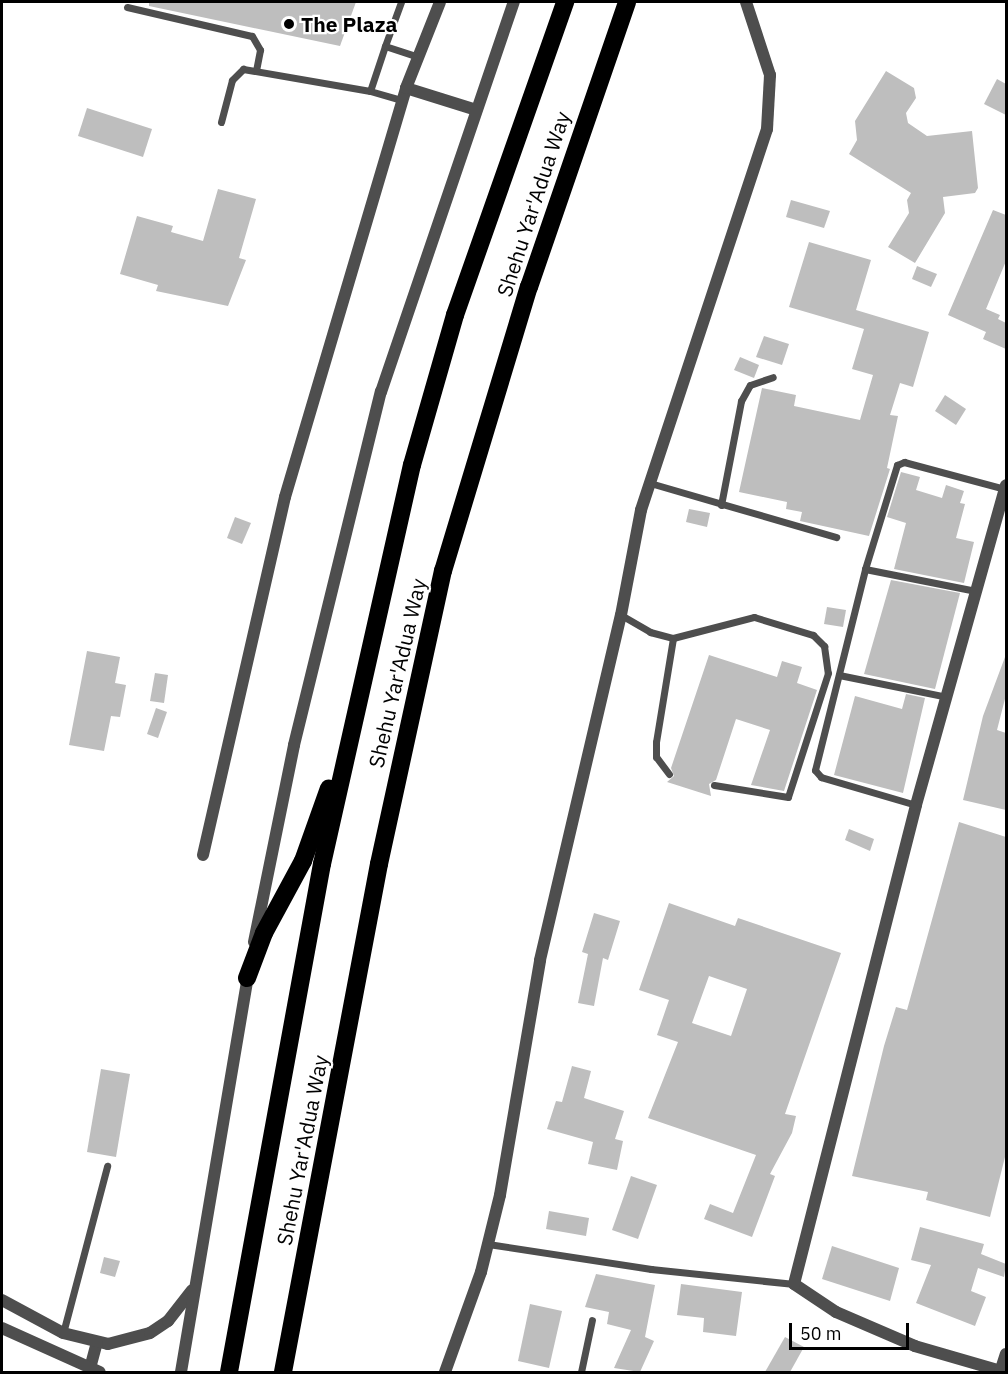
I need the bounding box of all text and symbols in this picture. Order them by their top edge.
place label: The Plaza [301,11,397,37]
marker: The Plaza [282,17,296,31]
street label: Shehu Yar'Adua Way [491,108,575,300]
street label: Shehu Yar'Adua Way [363,576,431,770]
street label: Shehu Yar'Adua Way [271,1053,333,1247]
scale bar [792,1311,912,1349]
text: 50 m [800,1322,842,1345]

